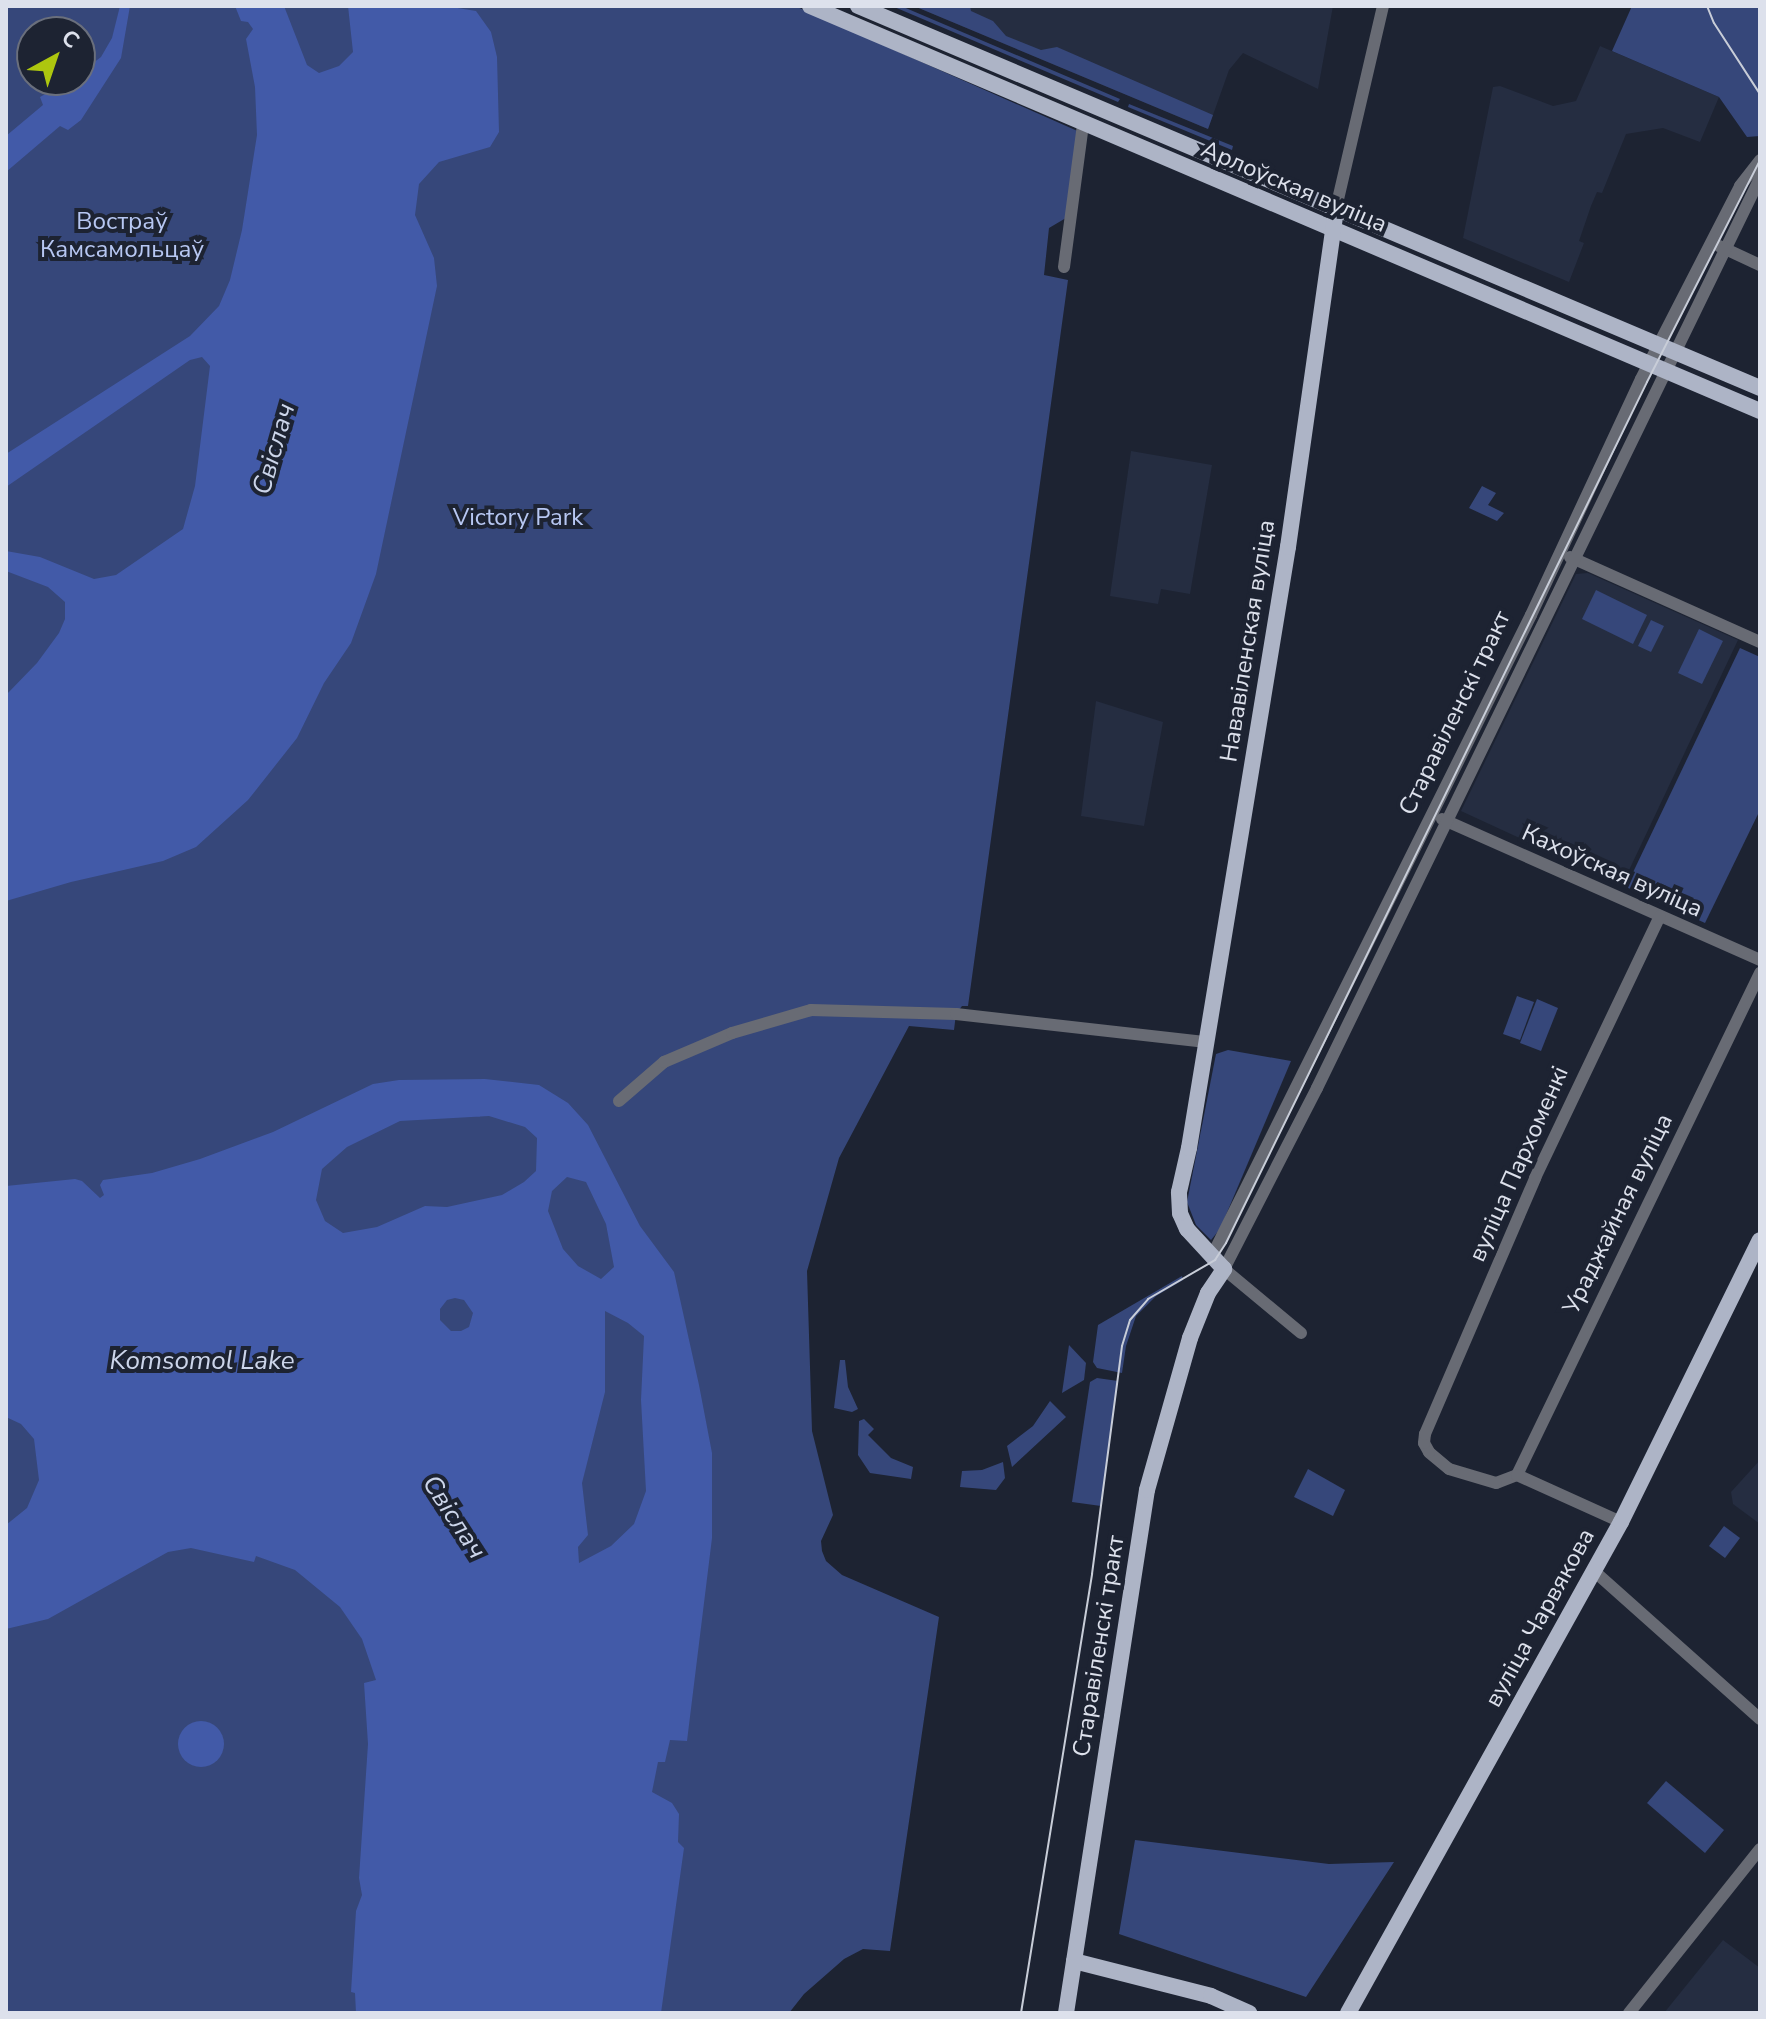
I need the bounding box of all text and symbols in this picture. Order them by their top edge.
north arrow [16,16,96,96]
text: С [55,23,86,55]
street label: Арлоўская вуліца [1197,135,1391,239]
park label: Востраў Камсамольцаў [40,208,204,264]
water label: Свіслач [246,400,302,498]
park label: Victory Park [453,504,583,532]
street label: Нававіленская вуліца [1215,518,1281,764]
street label: Старавіленскі тракт [1393,606,1517,820]
street label: Кахоўская вуліца [1517,818,1707,924]
street label: вуліца Пархоменкі [1463,1062,1575,1266]
street label: Ураджайная вуліца [1557,1109,1679,1319]
water label: Komsomol Lake [109,1345,295,1377]
water label: Свіслач [415,1469,493,1565]
street label: вуліца Чарвякова [1479,1524,1601,1712]
street label: Старавіленскі тракт [1067,1533,1131,1759]

